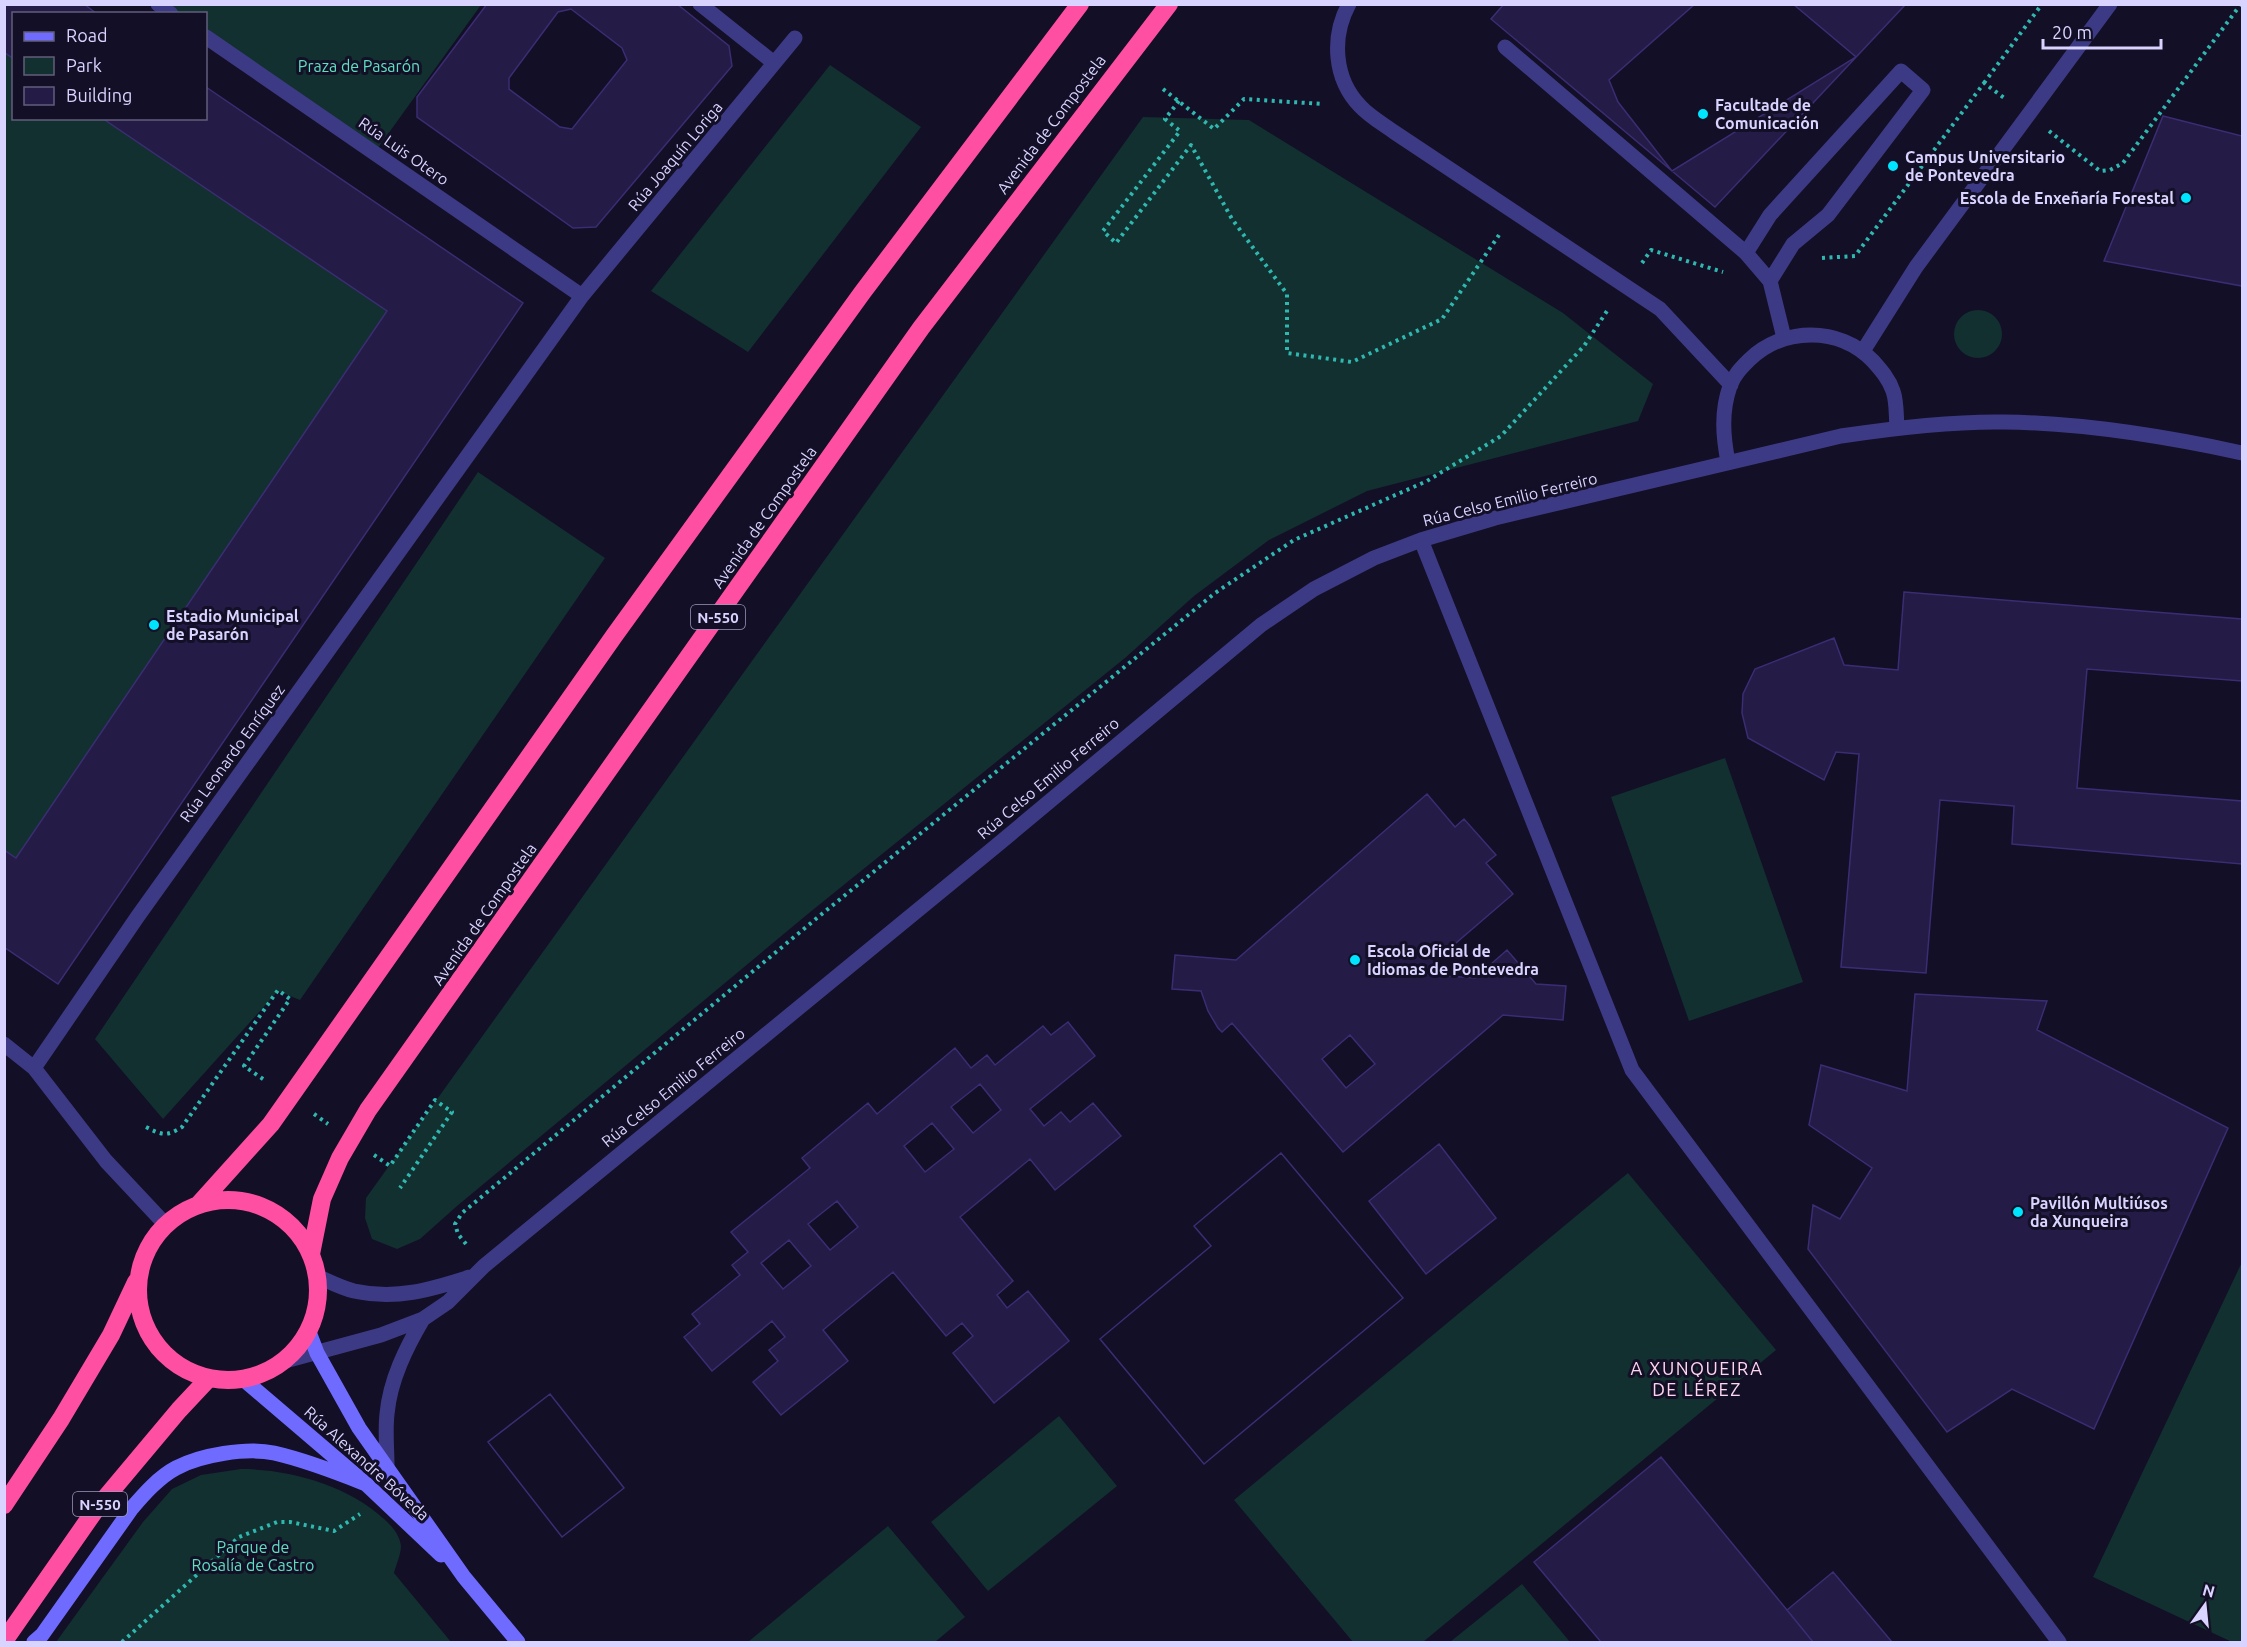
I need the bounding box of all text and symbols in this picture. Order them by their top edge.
legend [12,12,207,120]
scale bar [2043,12,2162,50]
text: 20 m [2052,22,2092,42]
text: Road [66,25,108,45]
street label: Avenida de Compostela [993,51,1109,197]
text: Park [66,55,102,75]
park label: Praza de Pasarón [298,57,420,75]
text: Building [66,85,132,105]
place label: Facultade de Comunicación [1715,96,1819,132]
street label: Rúa Joaquín Loriga [624,98,726,214]
marker: Facultade de Comunicación [1696,107,1710,121]
street label: Rúa Luis Otero [356,113,452,189]
place label: Campus Universitario de Pontevedra [1905,148,2065,184]
marker: Campus Universitario de Pontevedra [1886,159,1900,173]
place label: Escola de Enxeñaría Forestal [1960,189,2174,207]
marker: Escola de Enxeñaría Forestal [2179,191,2193,205]
street label: Avenida de Compostela [708,443,820,591]
street label: Rúa Celso Emilio Ferreiro [1421,469,1599,529]
road number: N-550 [691,605,745,629]
place label: Estadio Municipal de Pasarón [166,607,299,643]
marker: Estadio Municipal de Pasarón [147,618,161,632]
street label: Rúa Leonardo Enríquez [176,681,288,825]
street label: Rúa Celso Emilio Ferreiro [974,714,1122,842]
street label: Avenida de Compostela [428,840,540,988]
place label: Escola Oficial de Idiomas de Pontevedra [1367,942,1539,978]
marker: Escola Oficial de Idiomas de Pontevedra [1348,953,1362,967]
street label: Rúa Celso Emilio Ferreiro [598,1024,748,1150]
place label: Pavillón Multiúsos da Xunqueira [2030,1194,2168,1230]
marker: Pavillón Multiúsos da Xunqueira [2011,1205,2025,1219]
district label: A XUNQUEIRA DE LÉREZ [1631,1358,1763,1399]
street label: Rúa Alexandre Bóveda [301,1402,433,1524]
road number: N-550 [73,1492,127,1516]
park label: Parque de Rosalía de Castro [192,1538,314,1574]
north arrow [2175,1575,2235,1635]
text: N [2201,1580,2217,1601]

